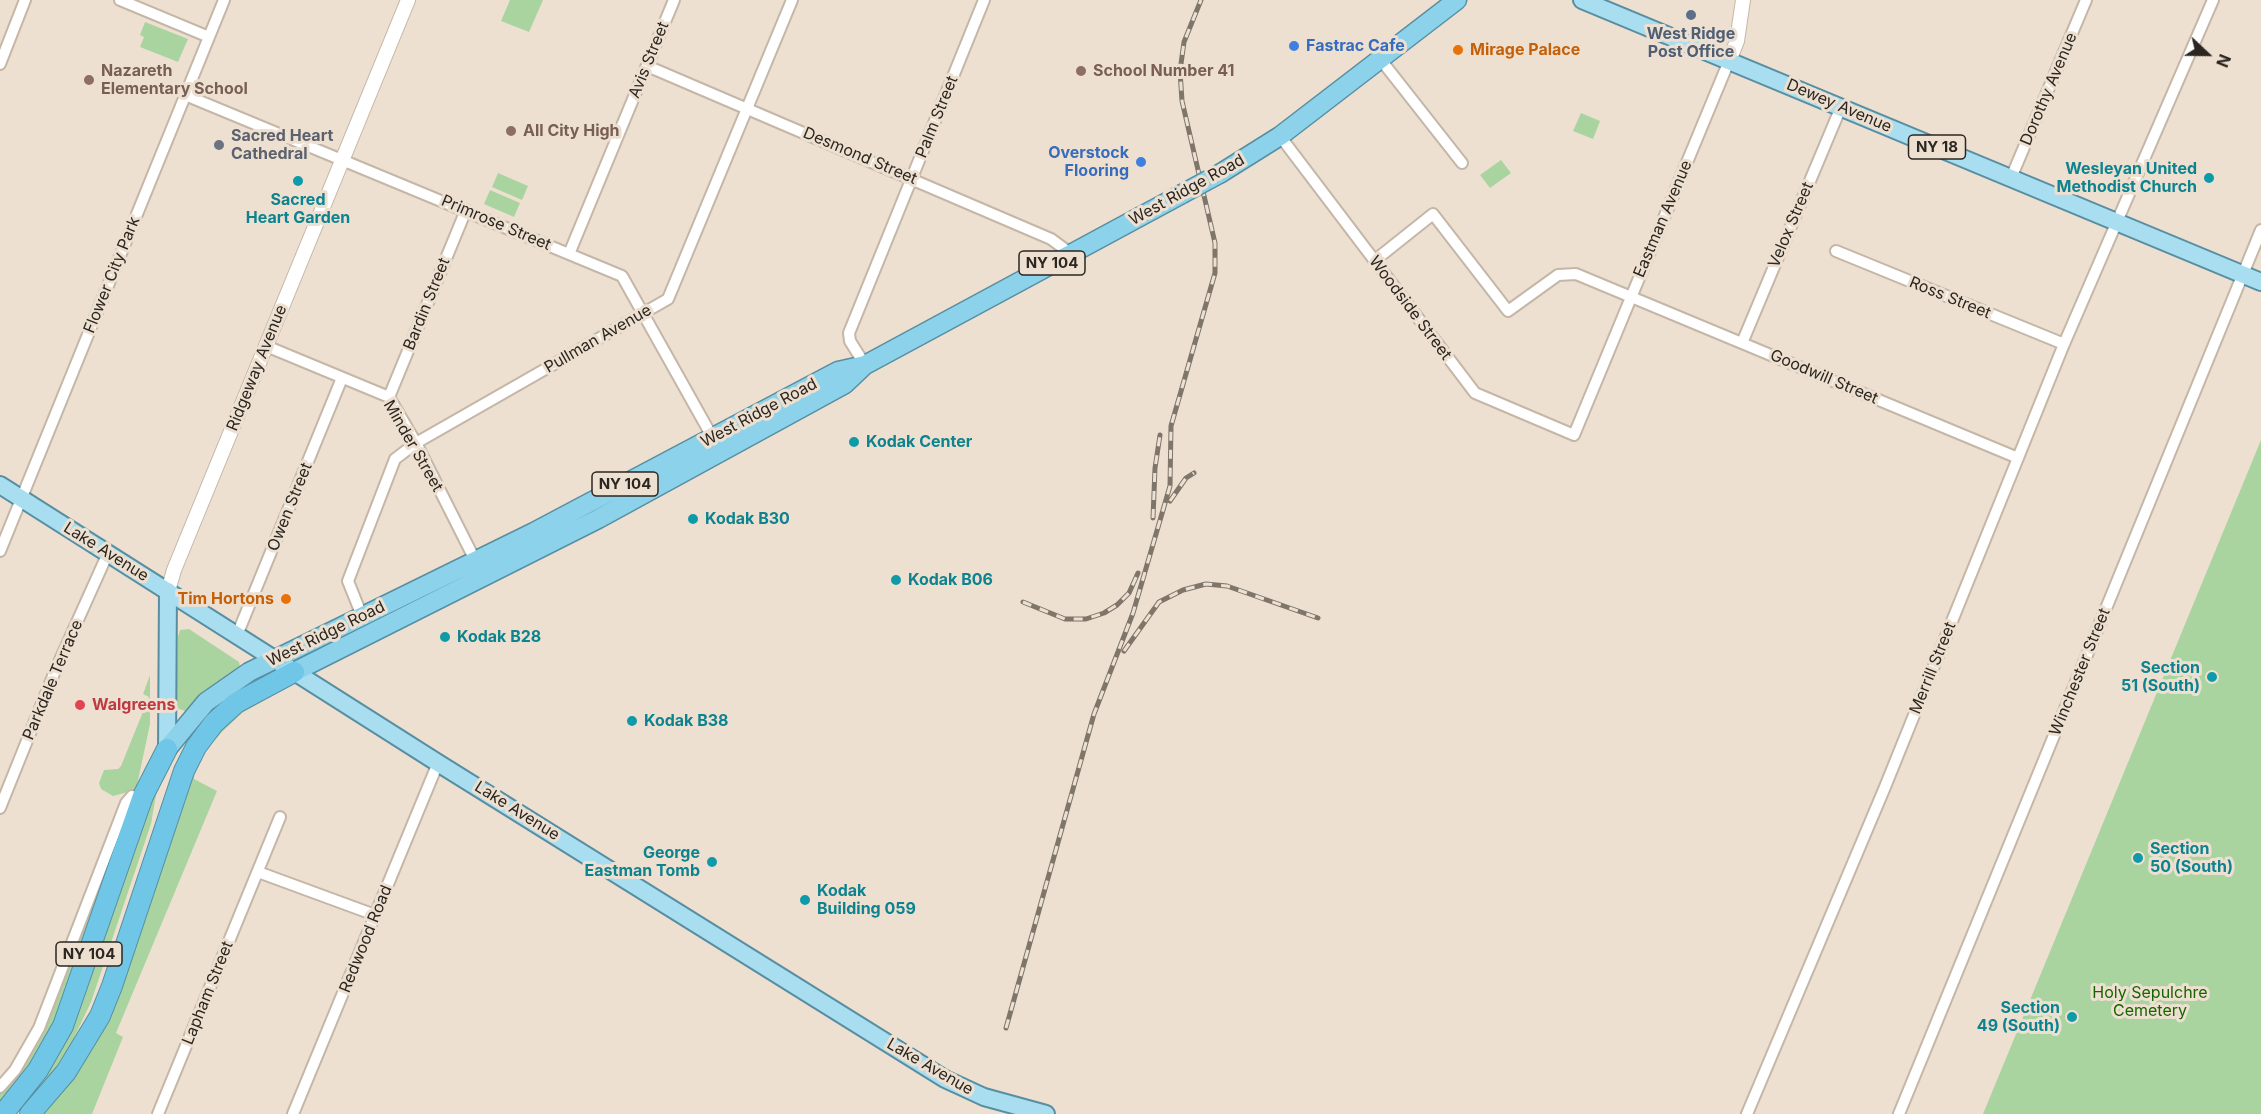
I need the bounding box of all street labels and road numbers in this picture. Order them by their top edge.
street label: Avis Street [625,19,673,101]
street label: Dorothy Avenue [2017,30,2081,148]
street label: Palm Street [912,73,962,161]
street label: Dewey Avenue [1784,75,1894,137]
street label: Desmond Street [800,123,920,189]
road number: NY 18 [1908,135,1966,159]
street label: West Ridge Road [1126,150,1248,230]
street label: Eastman Avenue [1630,158,1696,280]
street label: Velox Street [1764,179,1818,271]
street label: Primrose Street [438,191,554,255]
street label: Flower City Park [80,214,144,336]
road number: NY 104 [1019,251,1085,275]
street label: Woodside Street [1365,252,1455,364]
street label: Bardin Street [400,255,454,353]
street label: Ross Street [1906,273,1994,323]
street label: Pullman Avenue [541,301,655,377]
street label: Ridgeway Avenue [223,302,291,434]
street label: Goodwill Street [1767,346,1881,408]
street label: West Ridge Road [698,374,820,452]
street label: Minder Street [379,397,447,495]
street label: Owen Street [264,460,316,554]
road number: NY 104 [592,472,658,496]
street label: Lake Avenue [60,518,152,586]
street label: West Ridge Road [264,597,388,671]
street label: Winchester Street [2046,606,2114,738]
street label: Parkdale Terrace [19,617,87,743]
street label: Merrill Street [1906,619,1960,717]
street label: Lake Avenue [471,777,563,845]
street label: Redwood Road [336,883,396,995]
street label: Lapham Street [179,938,237,1048]
road number: NY 104 [56,942,122,966]
street label: Lake Avenue [883,1035,977,1099]

